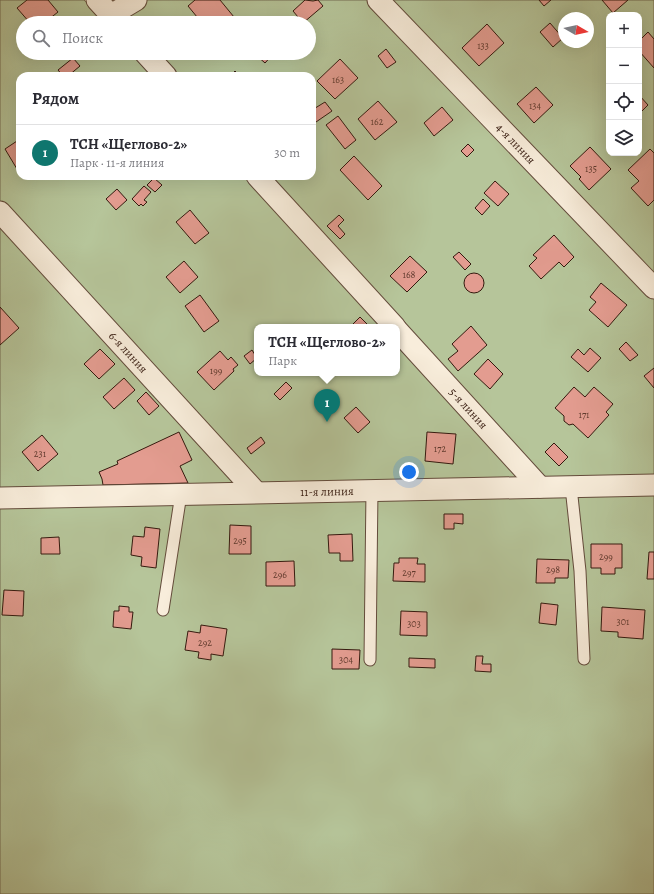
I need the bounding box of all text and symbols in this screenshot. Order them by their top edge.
north arrow [558,12,594,48]
map controls [606,12,642,156]
button: + [606,12,642,48]
search box [16,16,316,60]
icon: search [30,27,52,49]
text: Поиск [62,28,103,48]
house number: 133 [477,39,489,52]
button: − [606,48,642,84]
house number: 163 [332,73,344,86]
button: locate [606,84,642,120]
text: Рядом [32,87,79,110]
house number: 134 [529,99,542,112]
house number: 162 [371,115,384,128]
street label: 4-я линия [492,120,539,168]
button: layers [606,120,642,156]
text: ТСН «Щеглово-2» [70,134,187,154]
text: 1 [43,144,47,161]
text: 30 m [274,144,300,161]
text: Парк · 11-я линия [70,154,164,171]
house number: 135 [585,162,597,175]
house number: 168 [403,268,416,281]
popup [254,324,400,376]
street label: 6-я линия [105,328,151,377]
text: ТСН «Щеглово-2» [268,332,386,352]
text: Парк [268,352,297,369]
house number: 199 [210,364,223,377]
street label: 5-я линия [445,384,491,433]
pin: 1 [314,389,340,422]
house number: 171 [578,408,590,421]
house number: 172 [434,442,446,455]
house number: 231 [34,447,47,460]
your location [399,462,419,482]
street label: 11-я линия [300,483,354,500]
house number: 295 [233,534,247,547]
house number: 299 [599,550,613,563]
house number: 298 [546,563,560,576]
house number: 297 [402,566,417,579]
house number: 296 [273,568,287,581]
house number: 301 [617,615,630,628]
house number: 303 [407,617,421,630]
house number: 292 [198,636,212,649]
house number: 304 [339,653,353,666]

